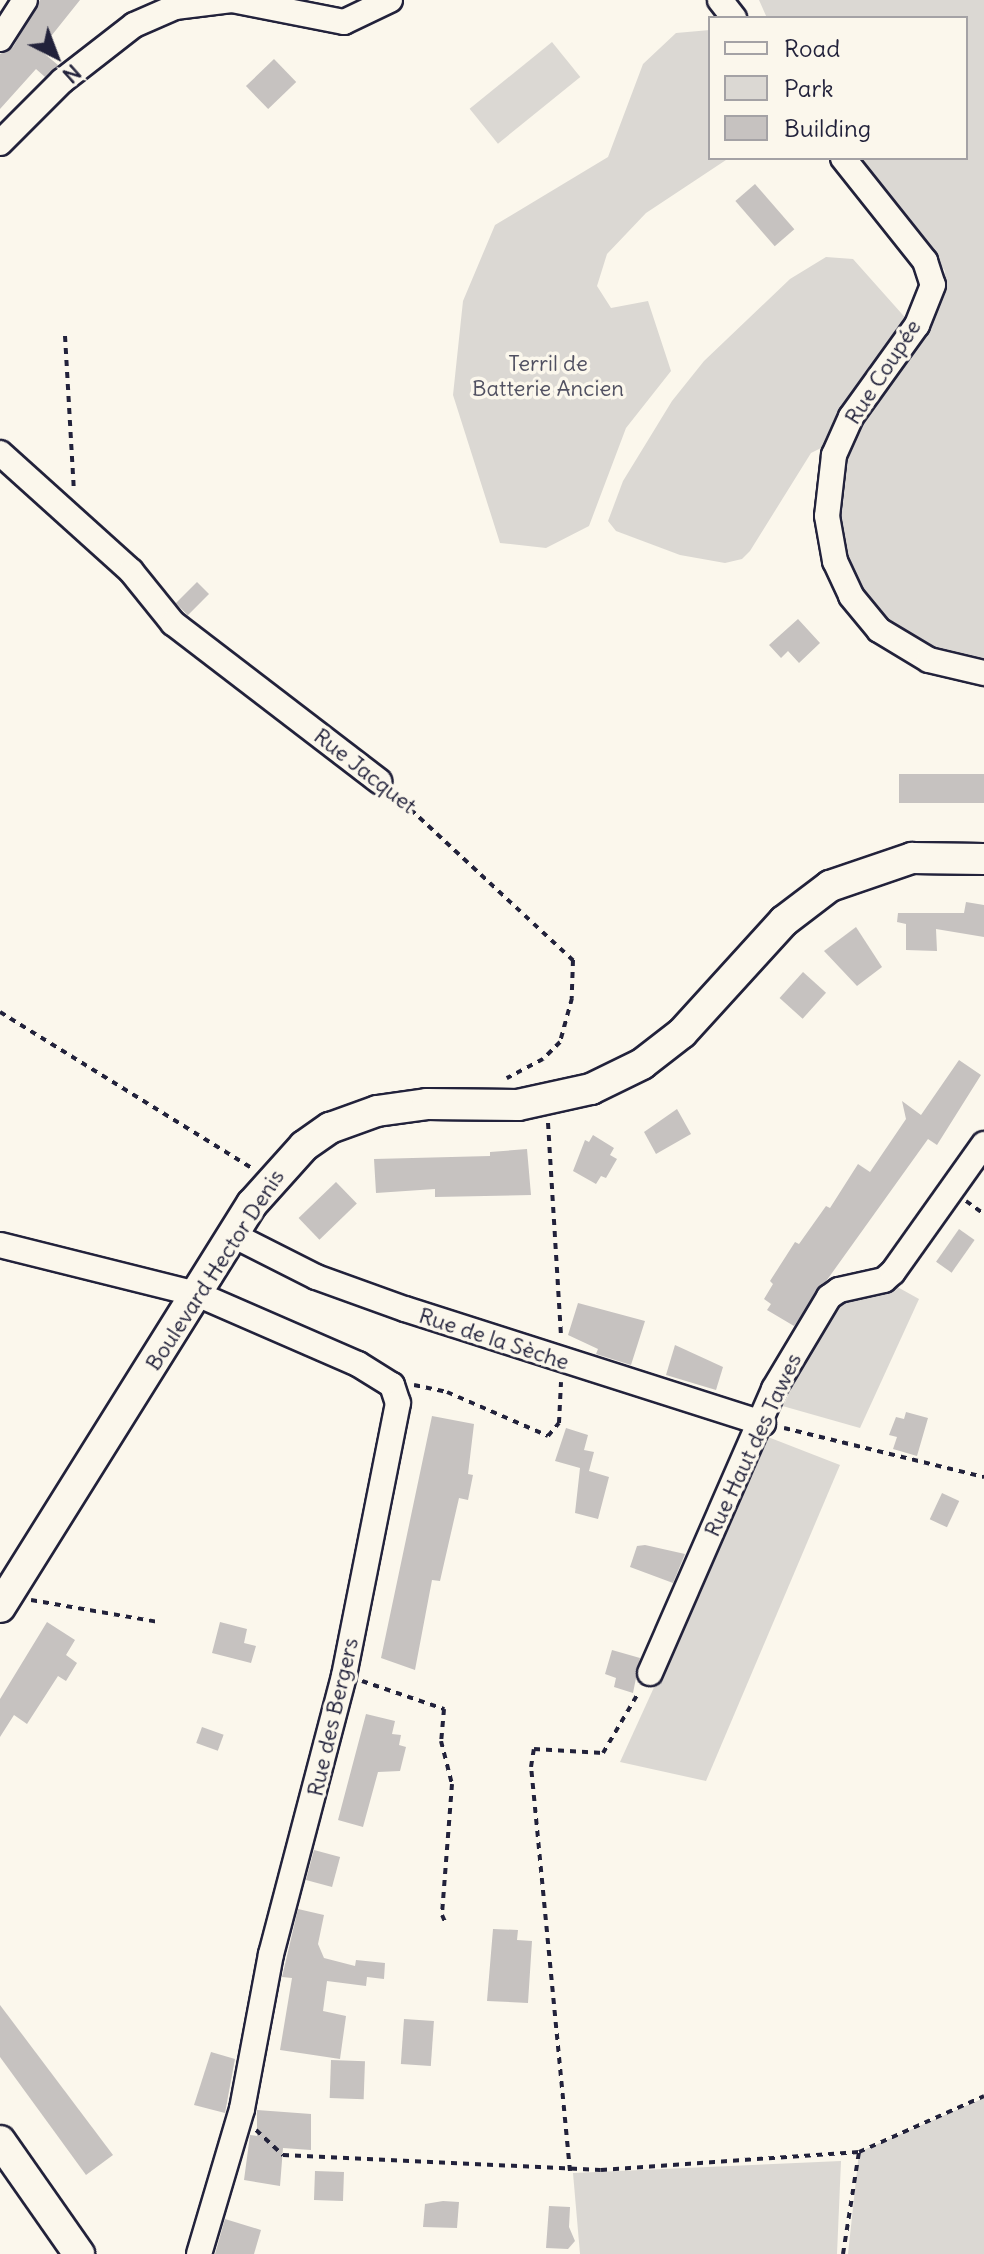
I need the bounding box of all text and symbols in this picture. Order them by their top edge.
north arrow [16,16,96,96]
legend [708,16,968,160]
text: Road [784,33,840,63]
text: N [57,58,87,89]
text: Park [784,73,834,103]
text: Building [784,113,871,143]
street label: Rue Coupée [839,315,927,429]
park label: Terril de Batterie Ancien [472,350,624,402]
street label: Rue Jacquet [309,723,421,819]
street label: Boulevard Hector Denis [140,1165,290,1375]
street label: Rue de la Sèche [416,1302,572,1376]
street label: Rue Haut des Tawes [699,1349,807,1541]
street label: Rue des Bergers [302,1635,364,1799]

